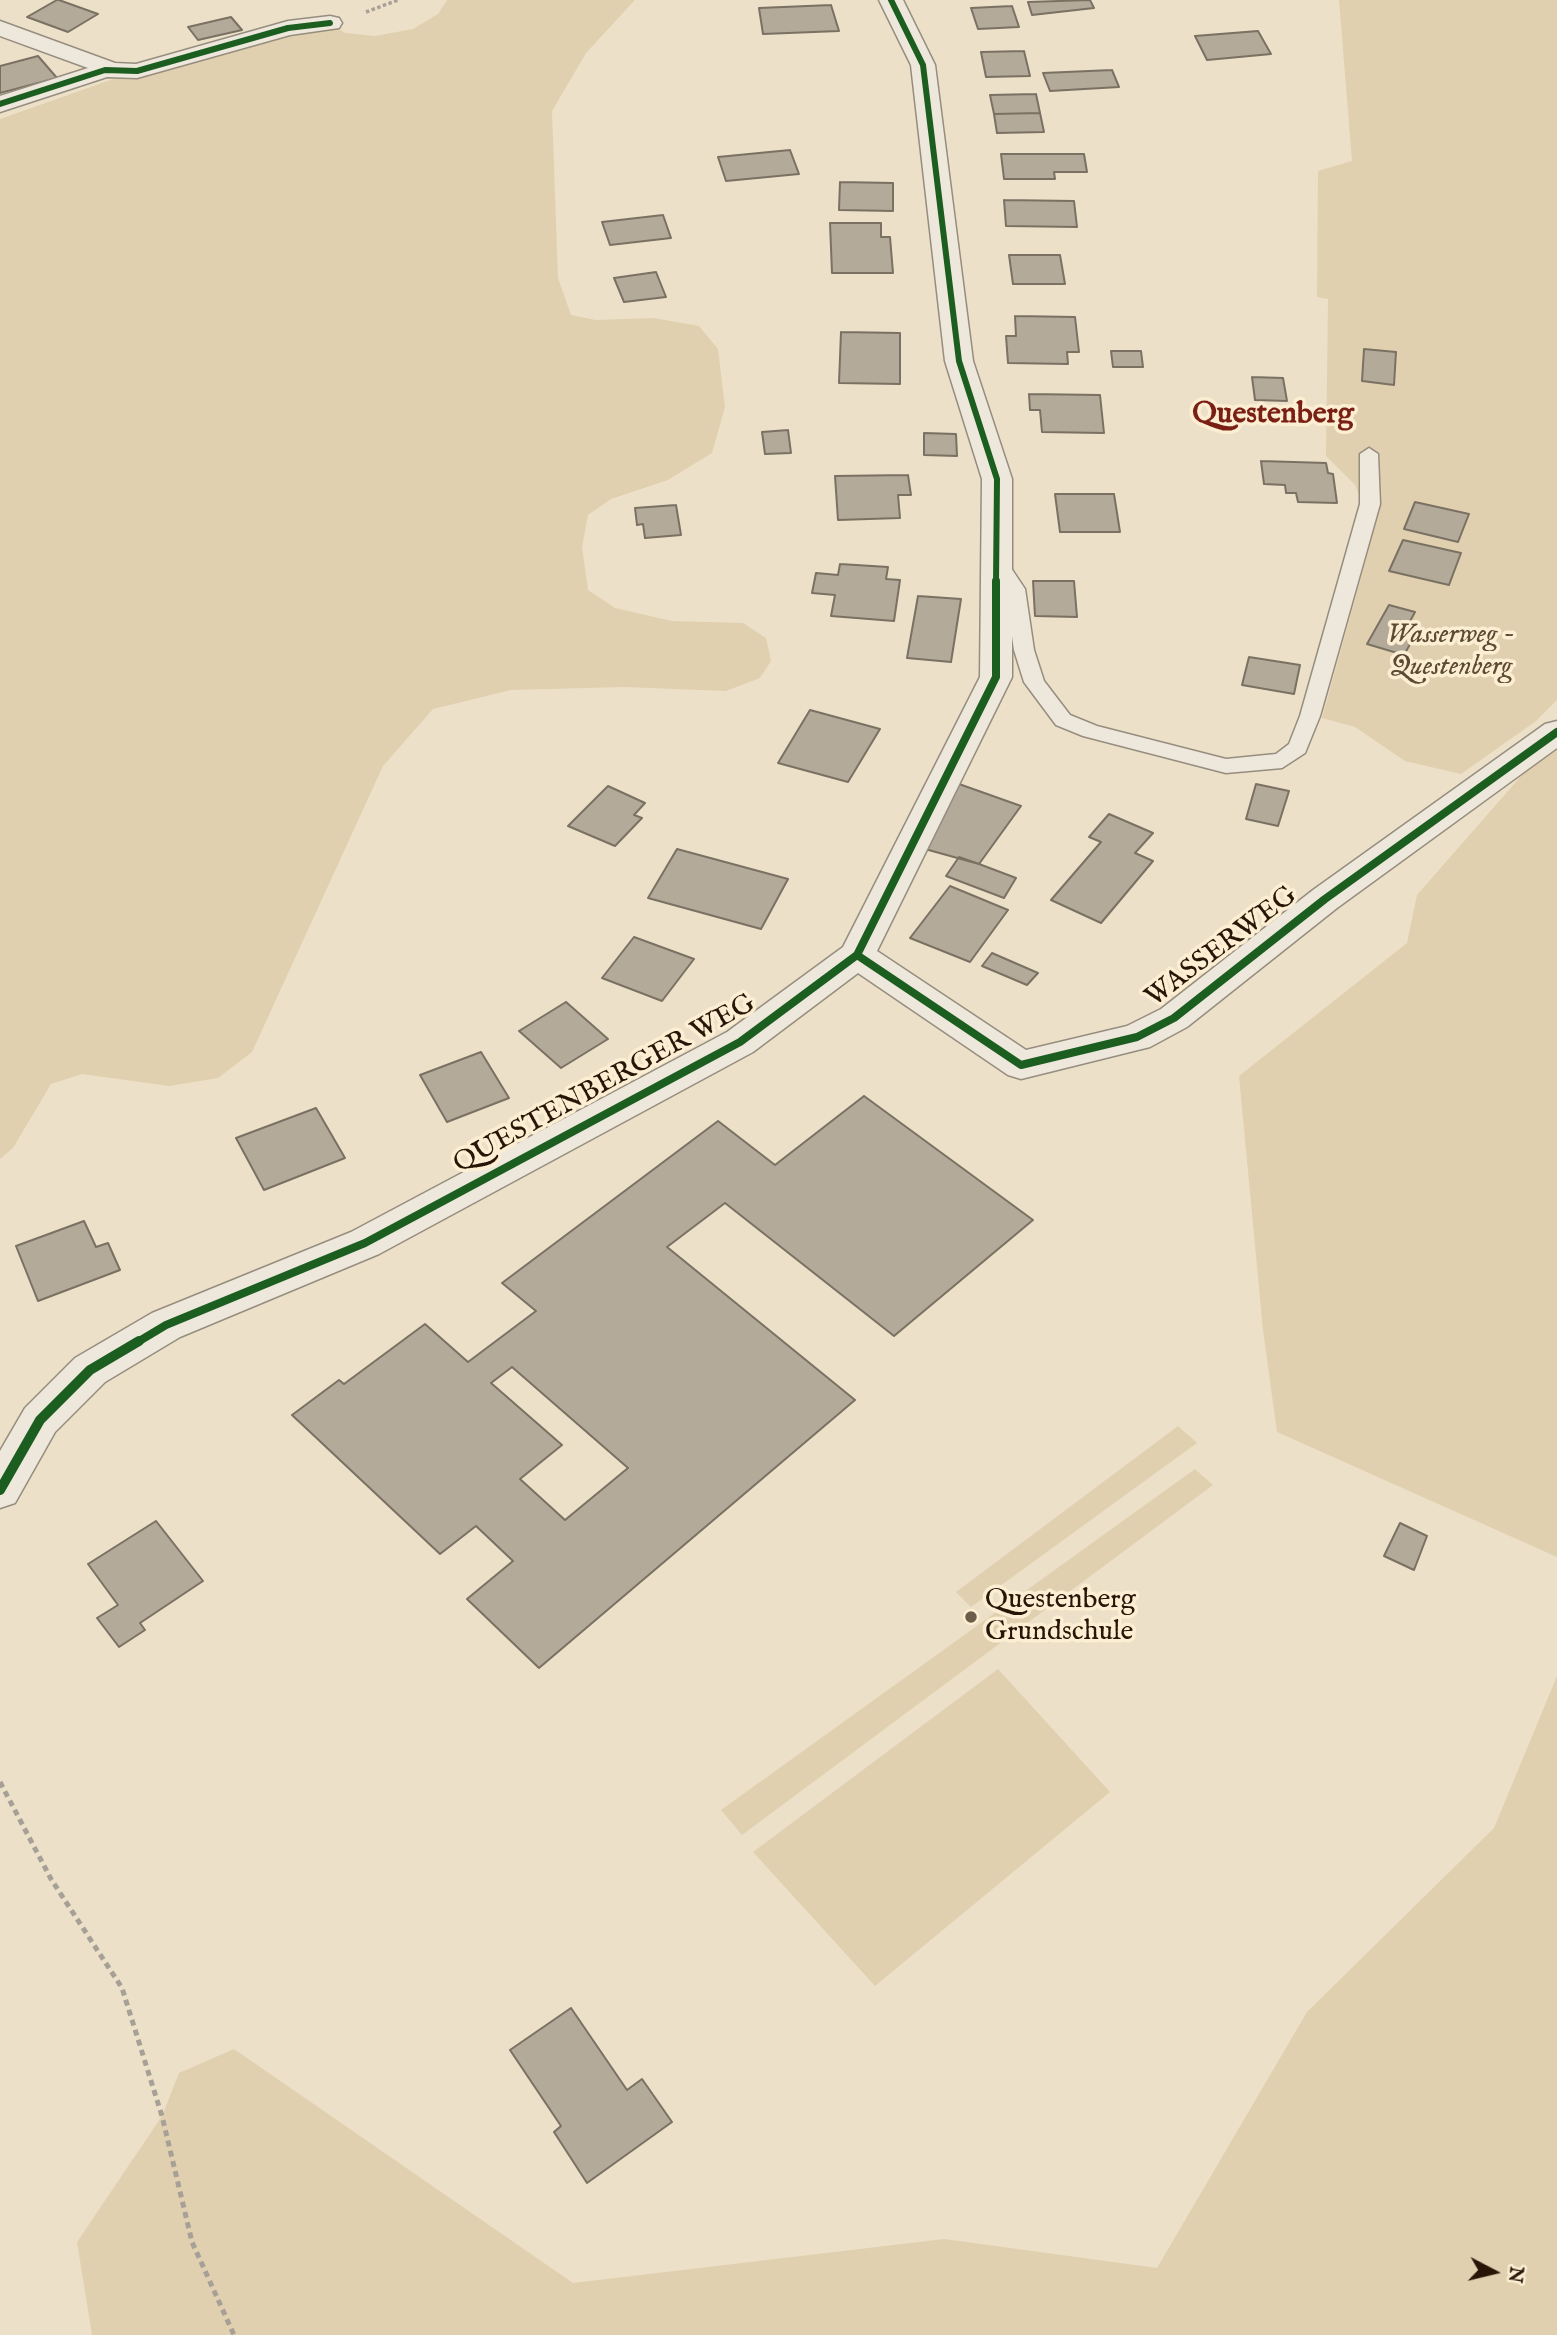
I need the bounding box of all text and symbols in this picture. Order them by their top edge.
district label: Questenberg [1192,398,1354,434]
park label: Wasserweg - Questenberg [1387,619,1515,685]
street label: WASSERWEG [1140,880,1304,1016]
street label: QUESTENBERGER WEG [448,988,762,1182]
place label: Questenberg Grundschule [985,1584,1136,1650]
marker: Questenberg Grundschule [963,1609,979,1625]
north arrow [1459,2237,1529,2307]
text: N [1502,2265,1528,2284]

